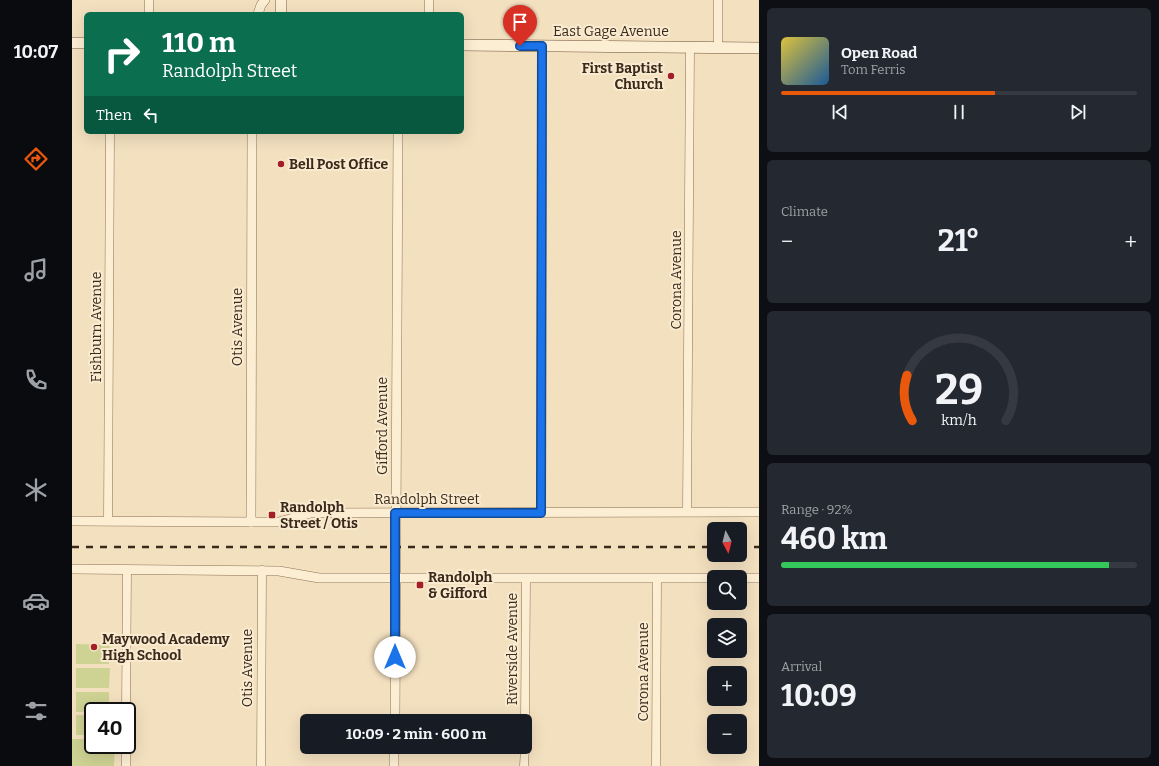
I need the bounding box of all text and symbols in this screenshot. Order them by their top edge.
pin [503,5,537,46]
icon: arrive [509,11,531,33]
street label: East Gage Avenue [553,23,669,40]
text: 110 m [162,26,236,59]
icon: right [96,28,148,80]
text: 10:07 [14,41,58,63]
text: Open Road [841,44,917,62]
text: Randolph Street [162,60,297,82]
place label: First Baptist Church [582,60,663,93]
text: Tom Ferris [841,62,905,77]
marker: First Baptist Church [666,71,676,81]
icon: previous [829,101,851,123]
icon: pause [948,101,970,123]
icon: next [1067,101,1089,123]
icon: left [140,104,162,126]
text: Then [96,106,132,124]
icon: directions [22,145,50,173]
place label: Bell Post Office [289,156,388,173]
marker: Bell Post Office [276,159,286,169]
text: Climate [781,204,828,219]
text: 21° [938,223,980,259]
text: − [781,228,793,255]
text: + [1124,228,1137,255]
street label: Corona Avenue [668,230,685,330]
icon: music [22,256,50,284]
street label: Fishburn Avenue [88,272,105,382]
street label: Otis Avenue [229,288,246,366]
text: 29 [935,365,983,415]
icon: phone [22,366,50,394]
street label: Gifford Avenue [374,377,391,475]
text: km/h [941,412,977,429]
icon: climate [22,476,50,504]
street label: Randolph Street [374,491,480,508]
place label: Randolph Street / Otis [280,499,358,532]
text: Range · 92% [781,502,853,517]
marker: Randolph Street / Otis [267,510,277,520]
text: 460 km [781,521,888,557]
north arrow [707,522,747,562]
map controls [707,522,747,754]
place label: Randolph & Gifford [428,569,492,602]
button: search [707,570,747,610]
marker: Randolph & Gifford [415,580,425,590]
icon: car [22,587,50,615]
street label: Riverside Avenue [504,593,521,705]
button: layers [707,618,747,658]
street label: Corona Avenue [635,622,652,722]
street label: Otis Avenue [239,629,256,707]
place label: Maywood Academy High School [102,631,230,664]
position arrow [374,636,416,678]
marker: Maywood Academy High School [89,642,99,652]
text: Arrival [781,659,822,674]
button: + [707,666,747,706]
text: 10:09 [781,678,857,714]
icon: filters [22,697,50,725]
speed limit sign: 40 [84,702,136,754]
button: − [707,714,747,754]
text: 10:09 · 2 min · 600 m [346,725,486,743]

